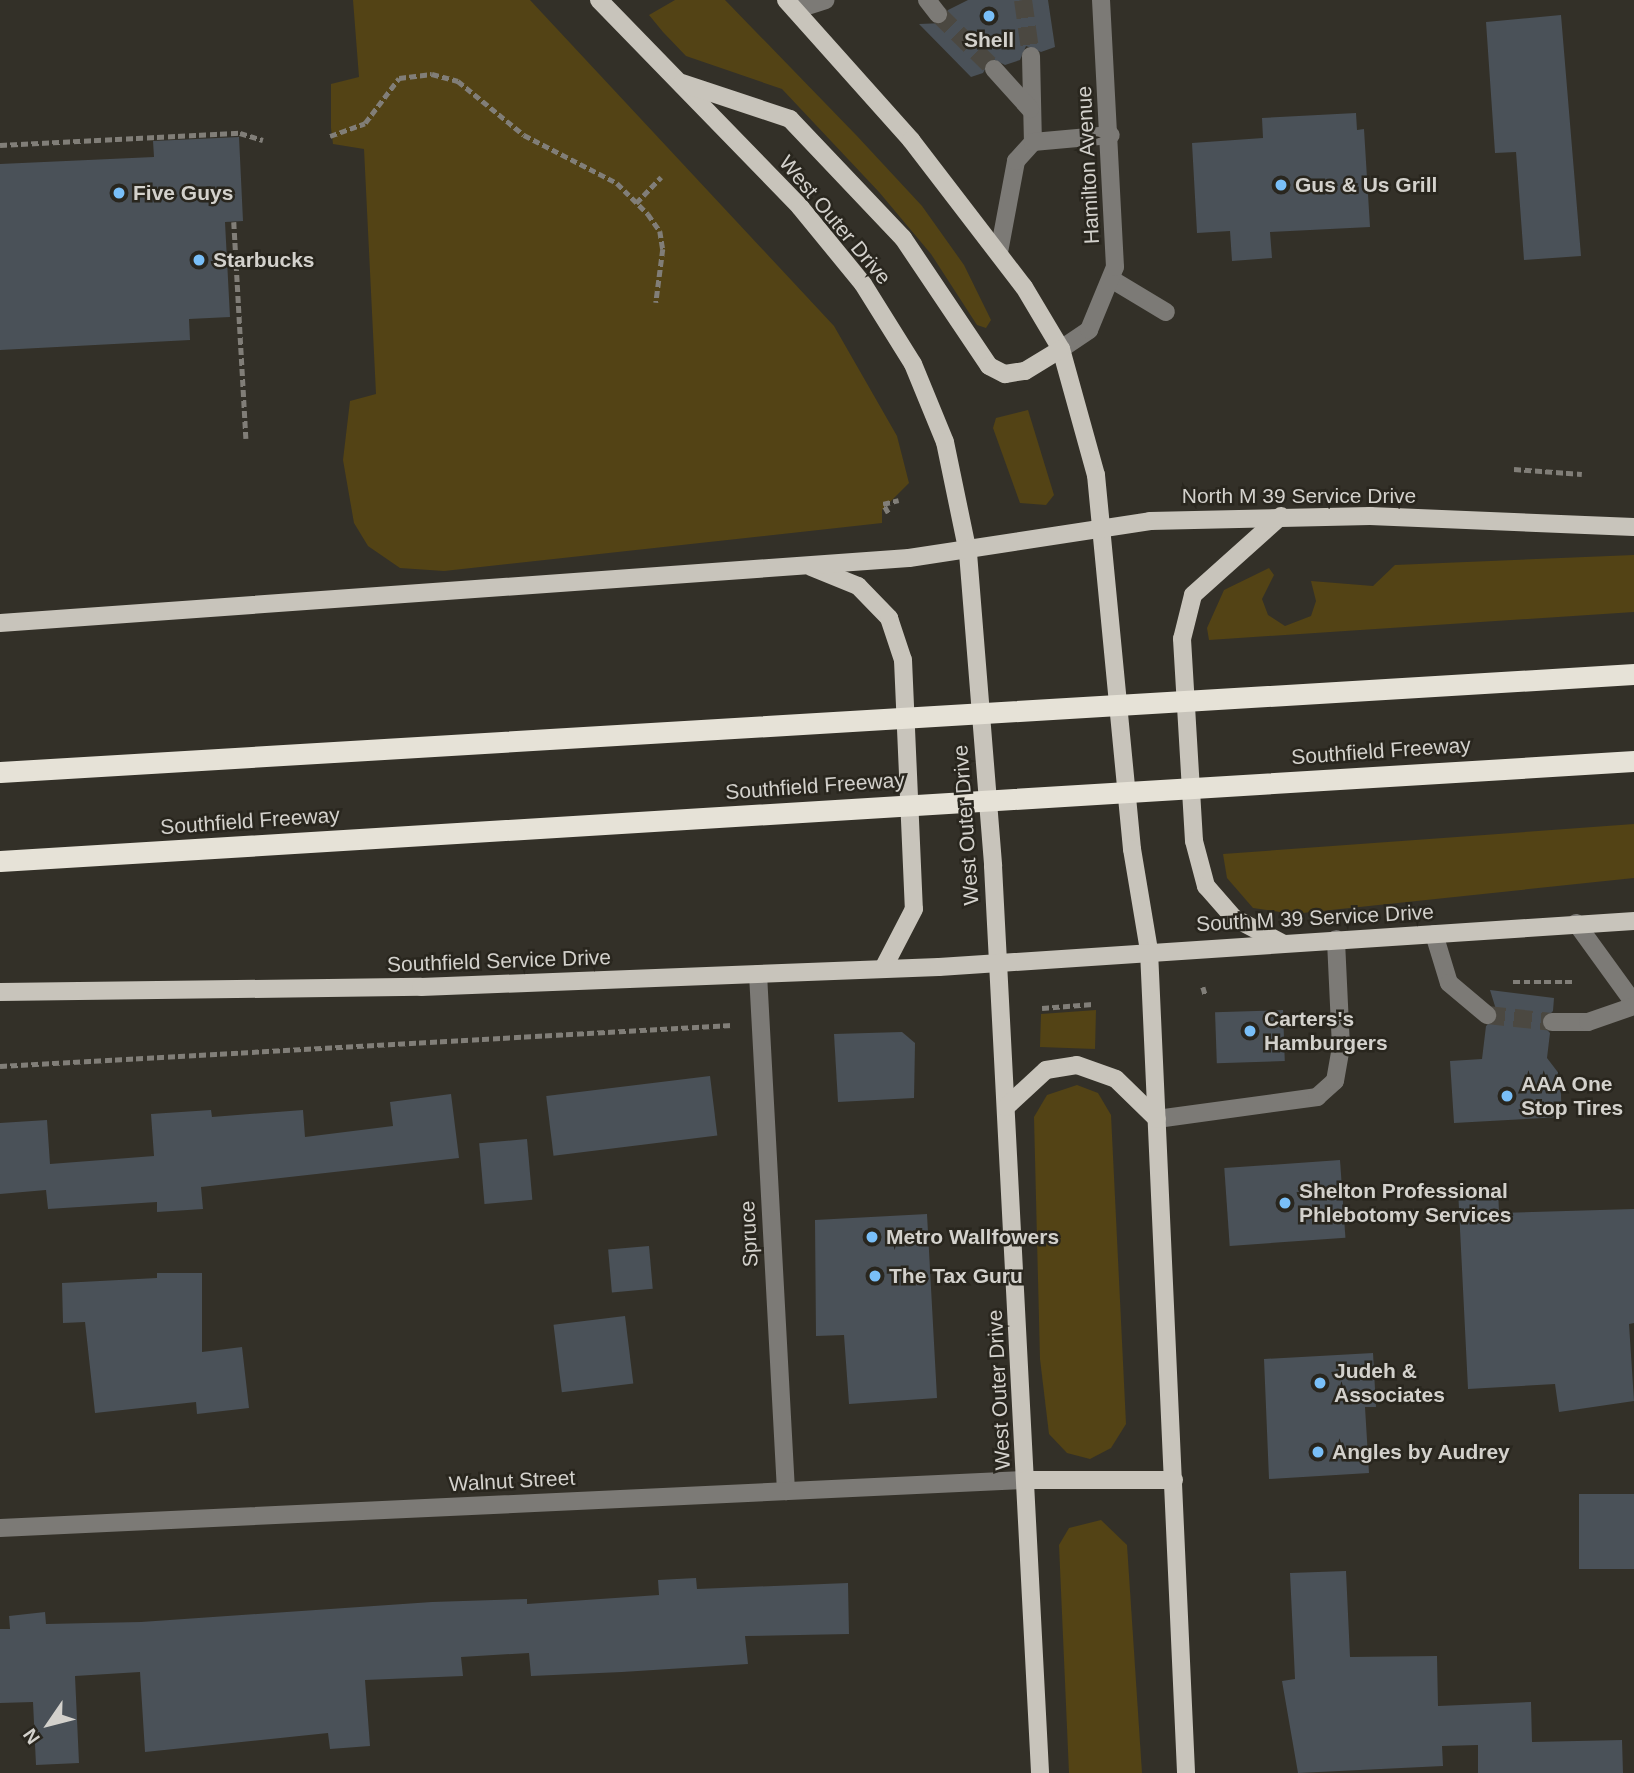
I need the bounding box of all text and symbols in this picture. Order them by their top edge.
marker: Shell [981,8,997,24]
place label: Shell [964,27,1014,53]
street label: Hamilton Avenue [1071,85,1105,245]
street label: West Outer Drive [774,150,896,290]
place label: Gus & Us Grill [1295,172,1437,198]
marker: Gus & Us Grill [1273,177,1289,193]
place label: Five Guys [133,180,233,206]
marker: Five Guys [111,185,127,201]
place label: Starbucks [213,247,315,273]
marker: Starbucks [191,252,207,268]
street label: North M 39 Service Drive [1182,483,1416,509]
street label: Southfield Freeway [1290,732,1472,770]
street label: West Outer Drive [948,744,984,906]
street label: Southfield Freeway [724,767,906,805]
street label: Southfield Freeway [159,802,341,840]
street label: South M 39 Service Drive [1195,899,1435,937]
street label: Southfield Service Drive [387,944,611,978]
place label: Carters's Hamburgers [1264,1006,1388,1056]
marker: Carters's Hamburgers [1242,1023,1258,1039]
place label: AAA One Stop Tires [1521,1071,1623,1121]
marker: AAA One Stop Tires [1499,1088,1515,1104]
place label: Shelton Professional Phlebotomy Services [1299,1178,1511,1228]
marker: Shelton Professional Phlebotomy Services [1277,1195,1293,1211]
street label: Spruce [735,1200,763,1268]
place label: Metro Wallfowers [886,1224,1059,1250]
marker: Metro Wallfowers [864,1229,880,1245]
place label: The Tax Guru [889,1263,1023,1289]
marker: The Tax Guru [867,1268,883,1284]
street label: West Outer Drive [982,1309,1016,1471]
place label: Judeh & Associates [1334,1358,1445,1408]
marker: Judeh & Associates [1312,1375,1328,1391]
place label: Angles by Audrey [1332,1439,1511,1465]
marker: Angles by Audrey [1310,1444,1326,1460]
street label: Walnut Street [448,1465,576,1497]
north arrow [14,1689,84,1759]
text: N [19,1725,44,1748]

